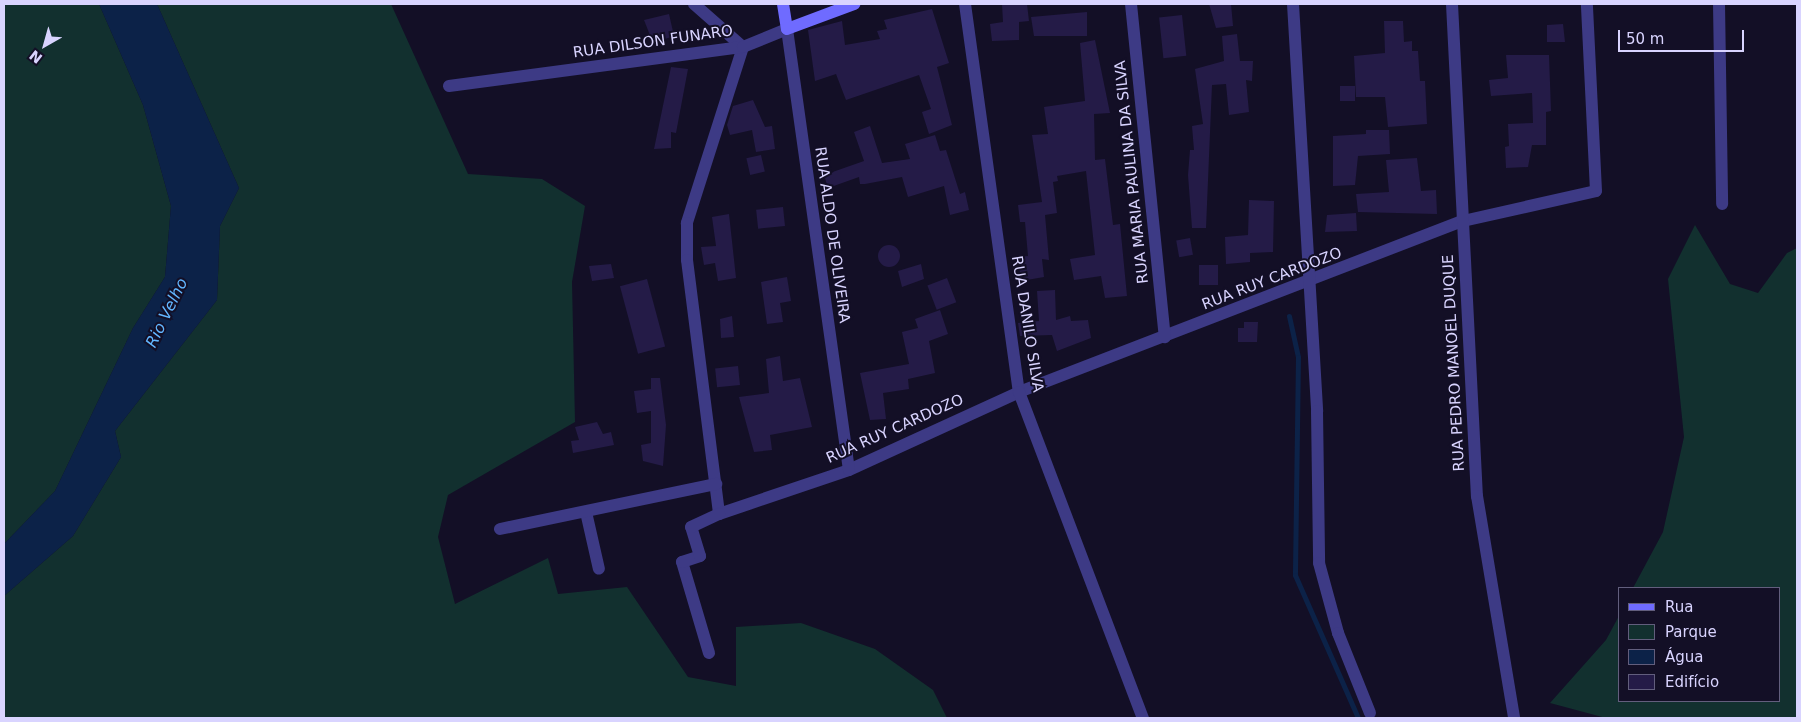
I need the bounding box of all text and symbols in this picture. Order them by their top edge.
north arrow [20,20,70,70]
scale bar [1621,20,1747,52]
street label: RUA DILSON FUNARO [572,22,734,62]
text: 50 m [1626,30,1664,48]
text: N [26,47,45,67]
street label: RUA MARIA PAULINA DA SILVA [1111,59,1153,285]
street label: RUA ALDO DE OLIVEIRA [811,146,853,324]
street label: RUA RUY CARDOZO [1200,244,1344,314]
street label: RUA DANILO SILVA [1007,254,1047,394]
street label: RUA PEDRO MANOEL DUQUE [1439,254,1469,472]
water label: Rio Velho [142,275,192,351]
street label: RUA RUY CARDOZO [824,391,966,467]
legend [1618,587,1781,702]
text: Rua [1665,598,1693,616]
text: Parque [1665,623,1717,641]
text: Água [1665,648,1703,666]
text: Edifício [1665,673,1719,691]

